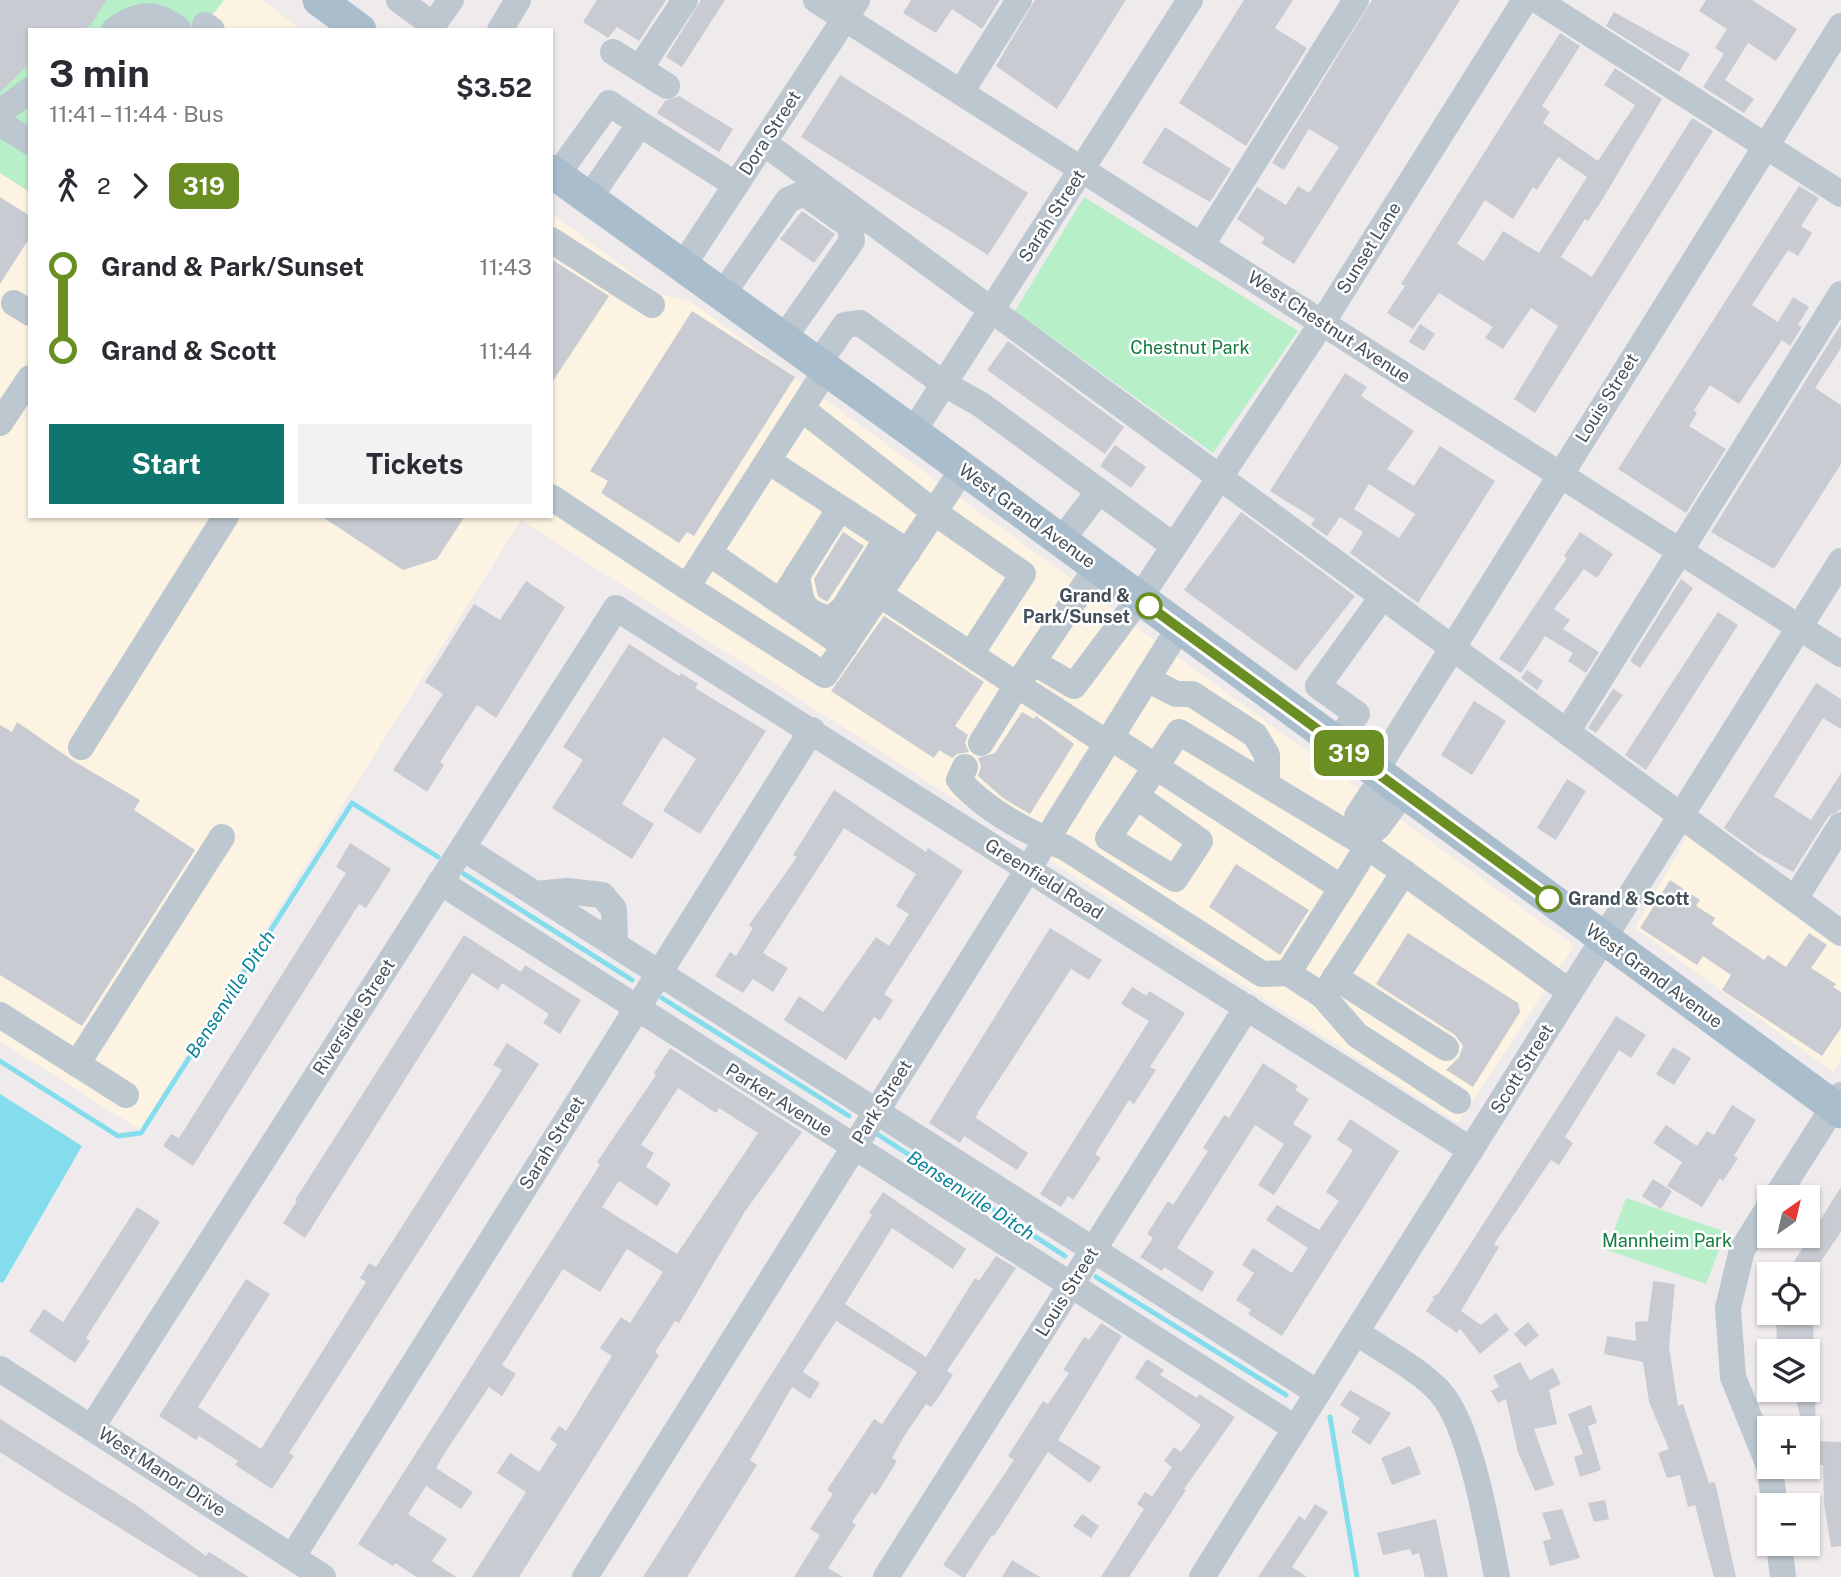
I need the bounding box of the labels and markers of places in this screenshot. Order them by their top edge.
place label: Grand & Park/Sunset [1023,585,1130,627]
marker: Grand & Park/Sunset [1136,593,1162,619]
marker: Grand & Scott [1536,886,1562,912]
place label: Grand & Scott [1568,888,1690,909]

